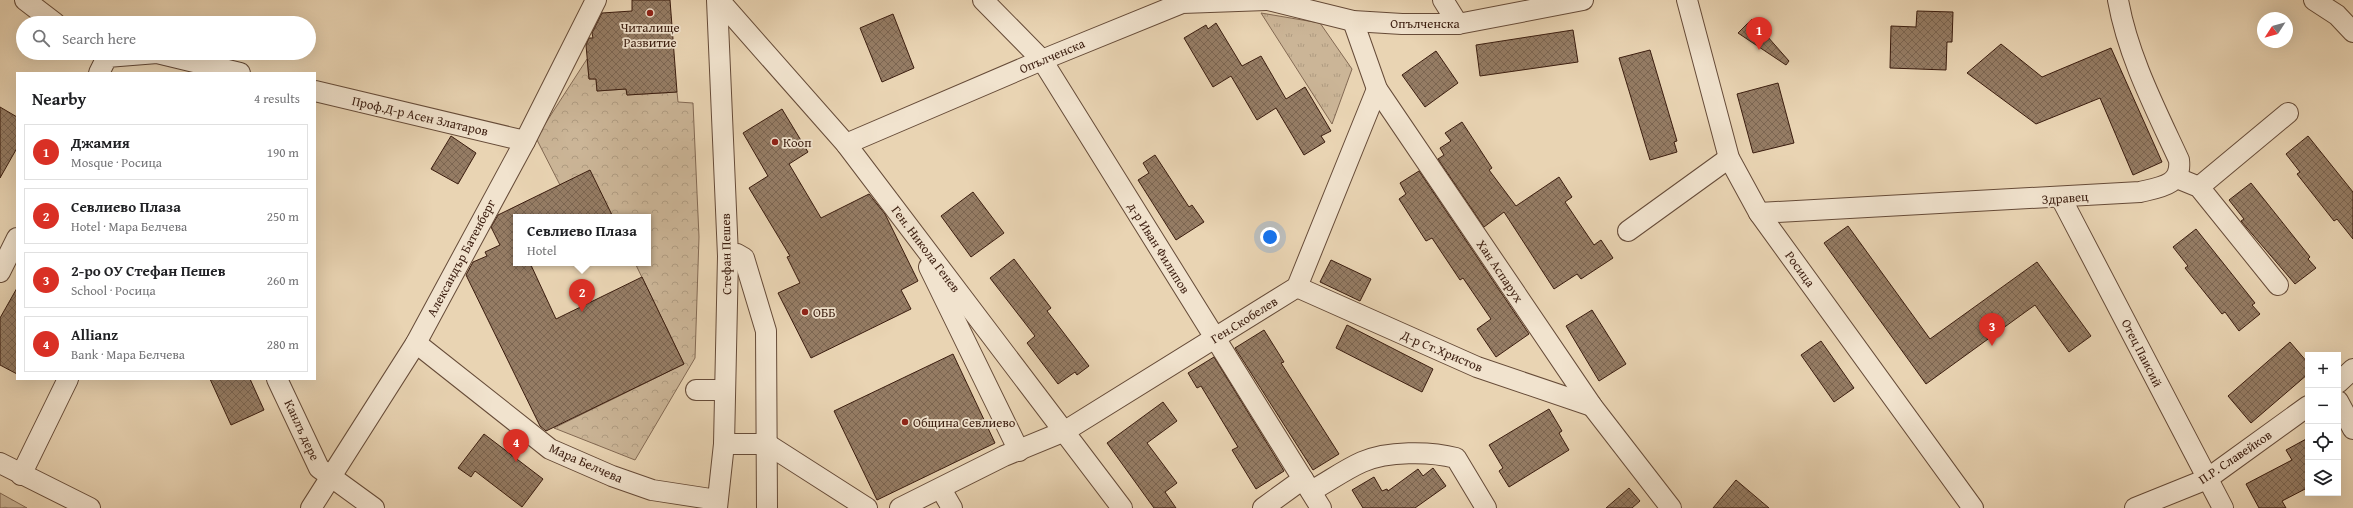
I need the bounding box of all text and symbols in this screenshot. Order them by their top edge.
marker: Читалище Развитие [645,8,655,18]
north arrow [2257,12,2293,48]
street label: Опълченска [1390,14,1460,33]
search box [16,16,316,60]
pin: 1 [1746,17,1772,50]
place label: Читалище Развитие [620,18,680,52]
icon: search [30,27,52,49]
text: Search here [62,28,136,49]
street label: Опълченска [1016,33,1088,78]
text: Nearby [32,86,86,111]
text: 4 results [254,89,300,108]
street label: Проф.Д-р Асен Златаров [350,91,490,141]
text: Джамия [71,132,130,153]
place label: Кооп [783,133,812,152]
marker: Кооп [770,137,780,147]
text: 1 [43,143,49,162]
text: 190 m [267,143,299,162]
text: Mosque · Росица [71,153,162,172]
street label: Здравец [2041,187,2090,209]
street label: Александър Батенберг [422,195,500,320]
text: Севлиево Плаза [71,196,181,217]
street label: д-р Иван Филипов [1123,199,1195,297]
street label: Ген. Никола Генев [887,202,965,296]
text: 2 [43,207,49,226]
text: 250 m [267,207,299,226]
street label: Стефан Пешев [716,213,736,295]
popup [513,214,651,266]
text: Hotel · Мара Белчева [71,217,187,236]
text: Севлиево Плаза [527,220,637,241]
your location [1260,227,1280,247]
street label: Хан Аспарух [1472,236,1528,307]
text: Hotel [527,241,557,260]
street label: Росица [1780,247,1820,292]
text: 2-ро ОУ Стефан Пешев [71,260,226,281]
text: 3 [43,271,49,290]
text: 260 m [267,271,299,290]
pin: 2 [569,279,595,312]
text: School · Росица [71,281,156,300]
street label: Ген.Скобелев [1207,292,1281,348]
place label: ОББ [813,303,836,322]
marker: ОББ [800,307,810,317]
pin: 3 [1979,313,2005,346]
street label: Отец Паисий [2117,316,2167,391]
text: Allianz [71,324,118,345]
street label: Д-р Ст.Христов [1397,325,1486,377]
text: 4 [43,335,49,354]
text: 280 m [267,335,299,354]
text: Bank · Мара Белчева [71,345,185,364]
map controls [2305,352,2341,496]
button: + [2305,352,2341,388]
button: − [2305,388,2341,424]
street label: Канлъ дере [280,396,324,464]
place label: Община Севлиево [913,413,1016,432]
marker: Община Севлиево [900,417,910,427]
button: locate [2305,424,2341,460]
street label: П.Р. Славейков [2194,425,2276,489]
pin: 4 [503,429,529,462]
street label: Мара Белчева [546,438,627,488]
button: layers [2305,460,2341,496]

